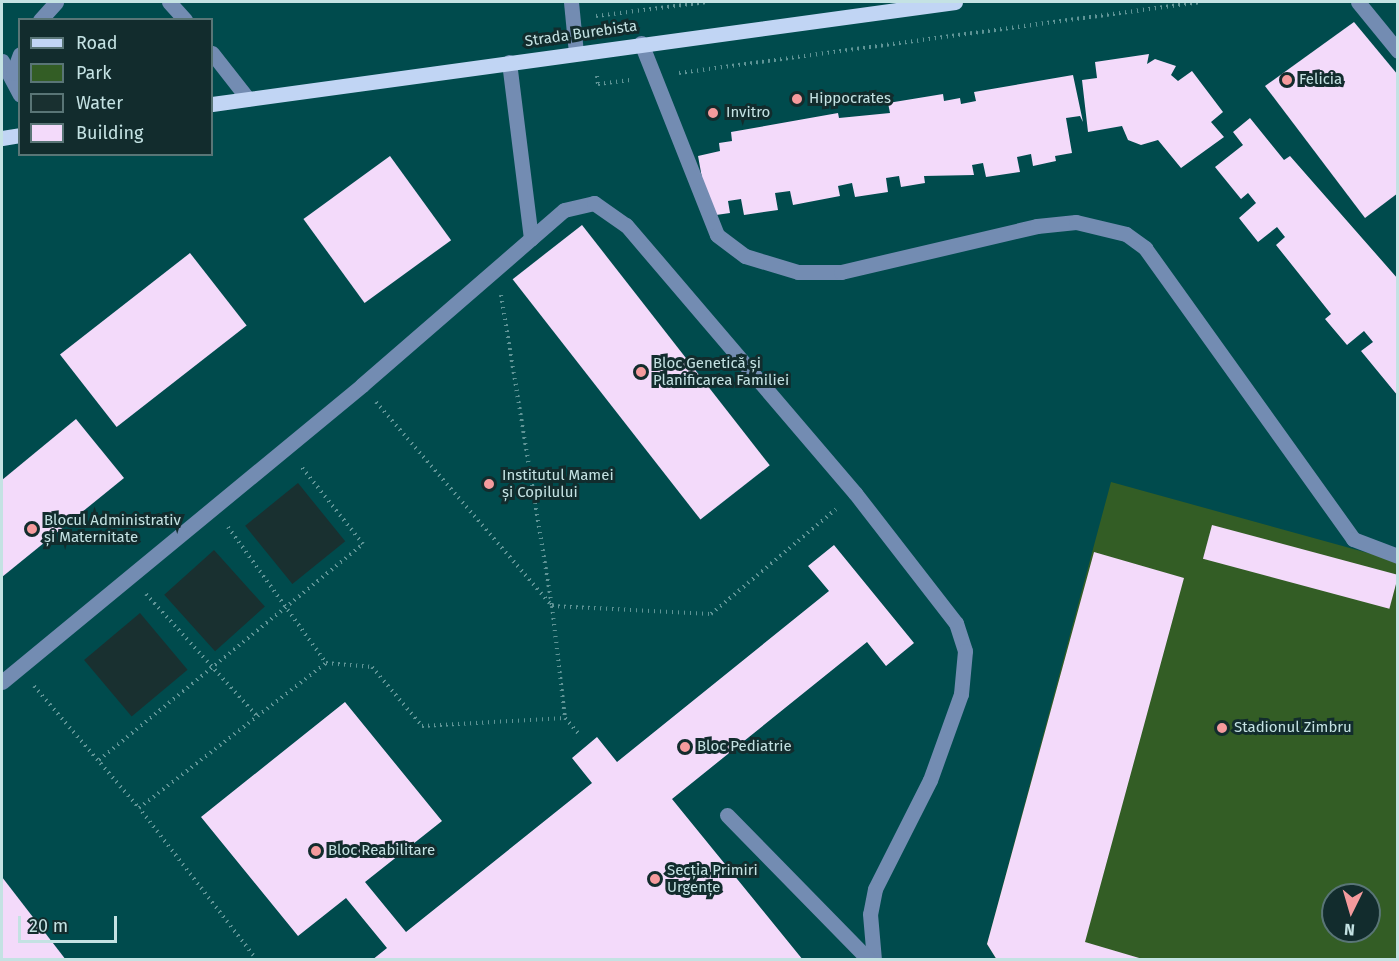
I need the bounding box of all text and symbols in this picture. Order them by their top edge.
street label: Strada Burebista [524,17,638,51]
legend [18,18,213,156]
text: Road [76,32,118,54]
text: Park [76,62,111,84]
place label: Felicia [1299,71,1342,89]
marker: Felicia [1280,73,1294,87]
place label: Hippocrates [809,90,891,108]
text: Water [76,92,123,114]
marker: Hippocrates [790,92,804,106]
marker: Invitro [704,104,722,122]
place label: Invitro [726,104,770,122]
text: Building [76,122,143,144]
place label: Bloc Genetică și Planificarea Familiei [653,354,789,389]
marker: Bloc Genetică și Planificarea Familiei [634,365,648,379]
place label: Institutul Mamei și Copilului [502,466,614,501]
marker: Institutul Mamei și Copilului [480,475,498,493]
place label: Blocul Administrativ și Maternitate [44,511,181,546]
marker: Blocul Administrativ și Maternitate [25,522,39,536]
place label: Stadionul Zimbru [1234,719,1352,737]
marker: Stadionul Zimbru [1215,721,1229,735]
place label: Bloc Pediatrie [697,738,792,756]
marker: Bloc Pediatrie [678,740,692,754]
place label: Bloc Reabilitare [328,842,435,860]
marker: Bloc Reabilitare [309,844,323,858]
place label: Secția Primiri Urgențe [667,861,758,896]
marker: Secția Primiri Urgențe [648,872,662,886]
north arrow [1321,883,1381,943]
scale bar [21,904,120,942]
text: 20 m [29,915,68,937]
text: N [1343,920,1356,939]

